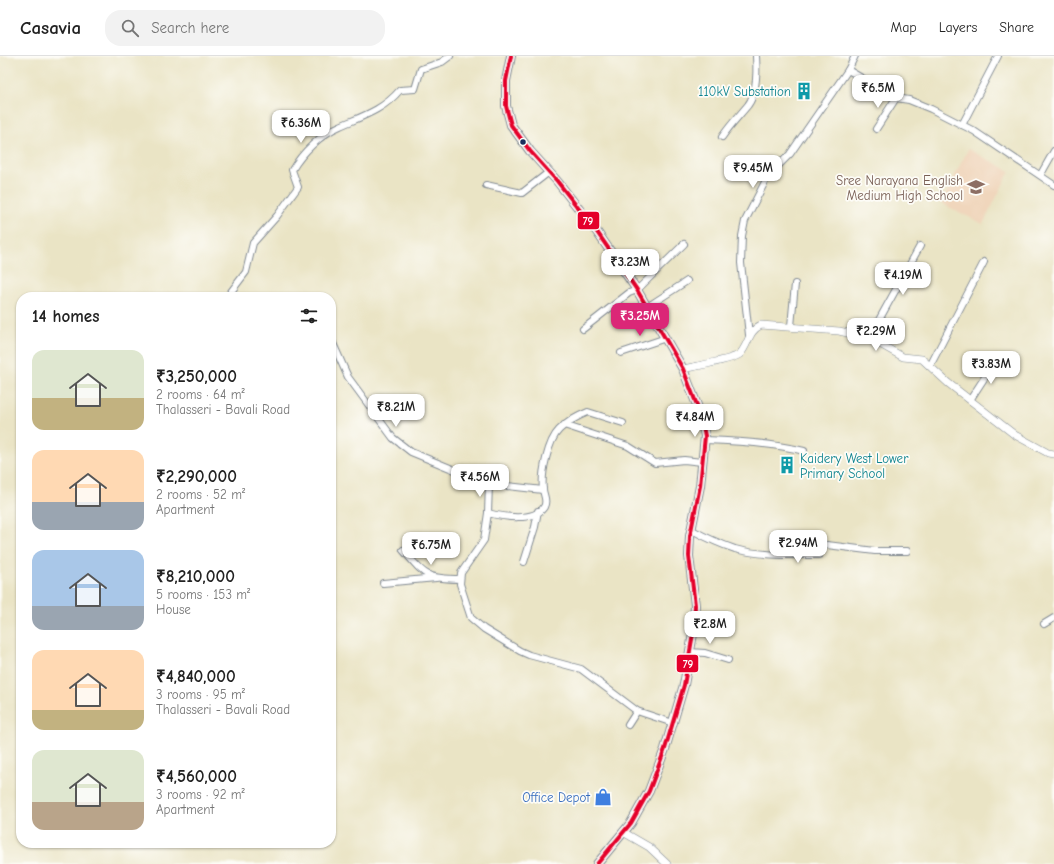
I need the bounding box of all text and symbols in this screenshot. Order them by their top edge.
search box [105,10,385,46]
text: Casavia [20,17,81,39]
icon: search [119,17,141,39]
text: Search here [151,19,229,37]
text: Map [890,19,917,36]
text: Layers [939,19,977,36]
text: Share [999,19,1034,36]
pin: ₹6.5M [850,75,906,109]
text: ₹6.5M [861,80,895,95]
building icon: 110kV Substation [794,81,814,101]
place label: 110kV Substation [698,84,791,99]
pin: ₹6.36M [268,110,334,144]
text: ₹6.36M [281,115,321,130]
unlabelled marker [518,137,528,147]
pin: ₹9.45M [720,155,786,189]
text: ₹9.45M [733,160,773,175]
place label: Sree Narayana English Medium High School [836,173,963,203]
school or university icon: Sree Narayana English Medium High School [966,177,986,197]
line badge: 79 [577,211,600,230]
text: 79 [583,215,593,228]
pin: ₹3.23M [597,249,663,283]
text: ₹3.23M [610,254,650,269]
pin: ₹4.19M [870,262,936,296]
text: ₹4.19M [884,267,922,282]
pin: ₹3.25M [607,303,673,337]
icon: filters [298,305,320,327]
text: 14 homes [32,307,99,326]
text: ₹3.25M [620,308,660,323]
pin: ₹2.29M [843,318,909,352]
text: ₹2.29M [856,323,896,338]
pin: ₹3.83M [958,351,1024,385]
text: ₹3.83M [971,356,1011,371]
icon: home [64,366,112,414]
text: ₹3,250,000 [156,367,237,386]
text: 2 rooms · 64 m² [156,387,245,402]
pin: ₹8.21M [363,394,429,428]
text: ₹8.21M [377,399,415,414]
text: Thalasseri - Bavali Road [156,402,290,417]
pin: ₹4.84M [662,404,728,438]
text: ₹4.84M [675,409,715,424]
place label: Kaidery West Lower Primary School [800,451,909,481]
building icon: Kaidery West Lower Primary School [777,455,797,475]
pin: ₹4.56M [447,464,513,498]
icon: home [64,466,112,514]
text: ₹2,290,000 [156,467,237,486]
text: ₹4.56M [460,469,500,484]
text: 2 rooms · 52 m² [156,487,245,502]
text: Apartment [156,502,214,517]
pin: ₹2.94M [765,530,831,564]
pin: ₹6.75M [398,532,464,566]
text: ₹2.94M [778,535,818,550]
text: ₹6.75M [411,537,451,552]
icon: home [64,566,112,614]
text: ₹8,210,000 [156,567,235,586]
text: 5 rooms · 153 m² [156,587,250,602]
text: House [156,602,191,617]
pin: ₹2.8M [682,611,738,645]
text: ₹2.8M [693,616,727,631]
line badge: 79 [676,654,699,673]
text: 79 [683,658,693,671]
icon: home [64,666,112,714]
text: ₹4,840,000 [156,667,236,686]
text: 3 rooms · 95 m² [156,687,245,702]
text: Thalasseri - Bavali Road [156,702,290,717]
icon: home [64,766,112,814]
text: ₹4,560,000 [156,767,237,786]
text: 3 rooms · 92 m² [156,787,245,802]
shop icon: Office Depot [593,787,613,807]
place label: Office Depot [522,790,591,805]
text: Apartment [156,802,214,817]

